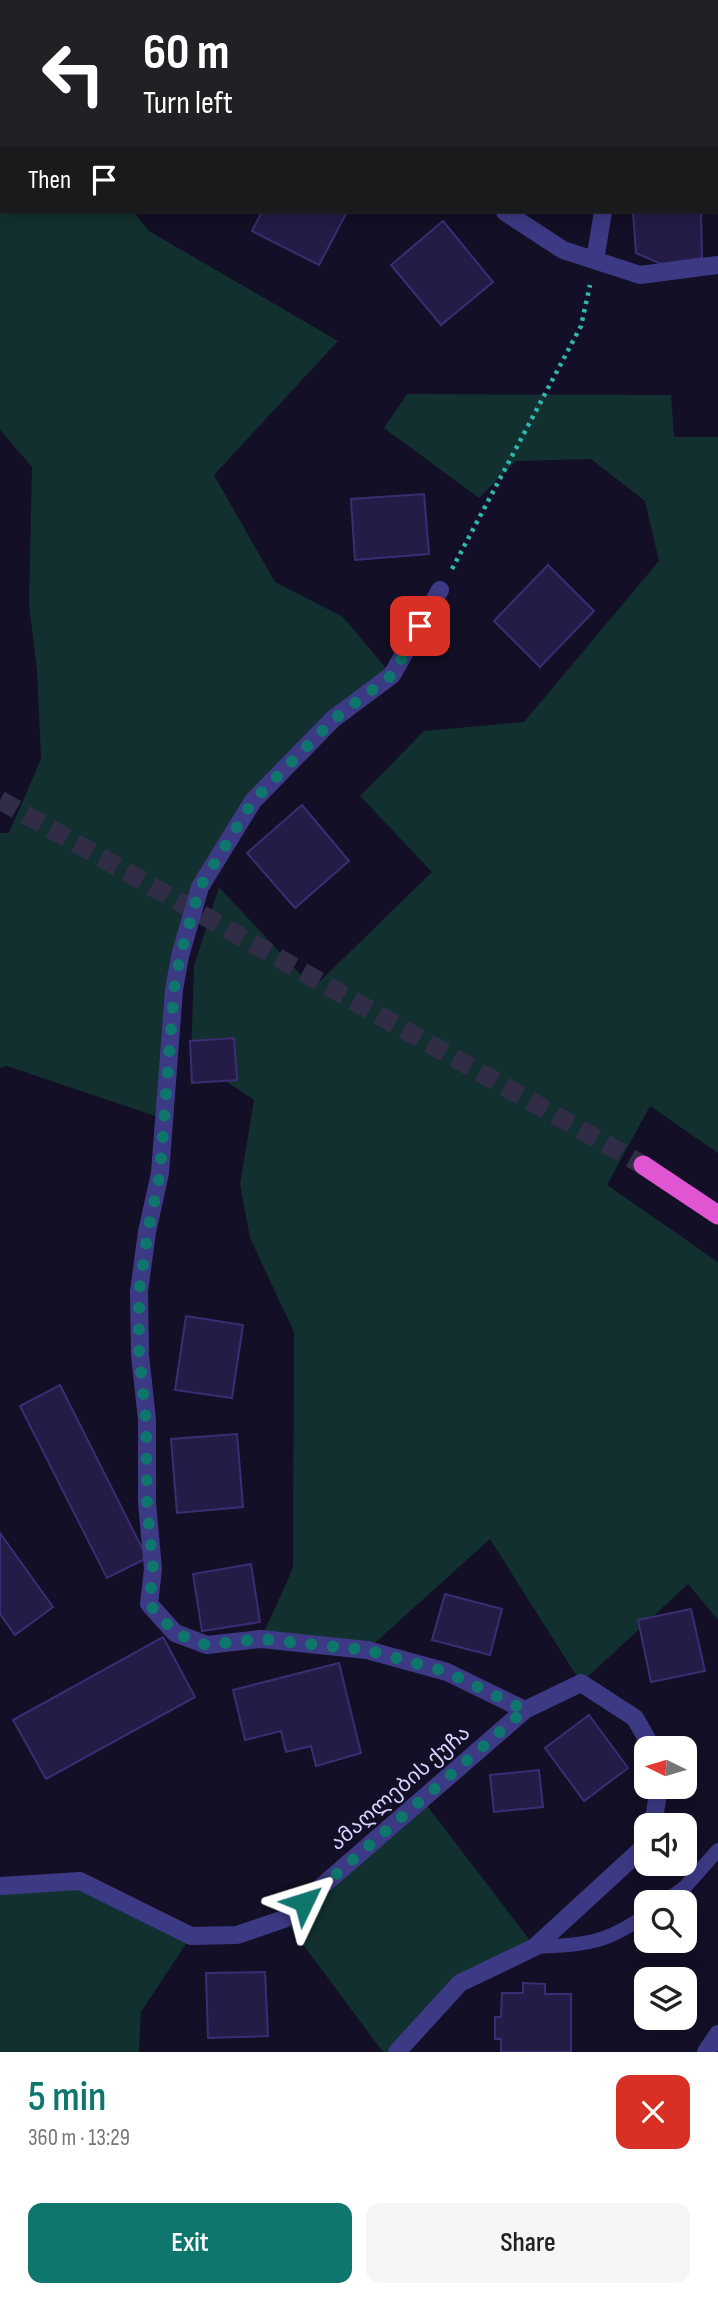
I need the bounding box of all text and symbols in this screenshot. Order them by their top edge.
text: 60 m [143,24,230,83]
icon: left [28,28,119,119]
text: Turn left [143,84,233,123]
icon: arrive [85,161,123,199]
text: Then [28,165,71,196]
pin [390,596,450,656]
icon: arrive [401,607,439,645]
street label: ამაღლების ქუჩა [325,1720,475,1856]
north arrow [634,1736,696,1799]
map controls [634,1736,697,2030]
button: sound [634,1813,697,1876]
position arrow [267,1865,341,1939]
button: search [634,1890,697,1953]
button: layers [634,1967,697,2030]
text: 5 min [28,2072,106,2123]
button: close [616,2075,690,2149]
text: 360 m · 13:29 [28,2124,130,2152]
button: Exit [28,2203,352,2283]
button: Share [366,2203,690,2283]

